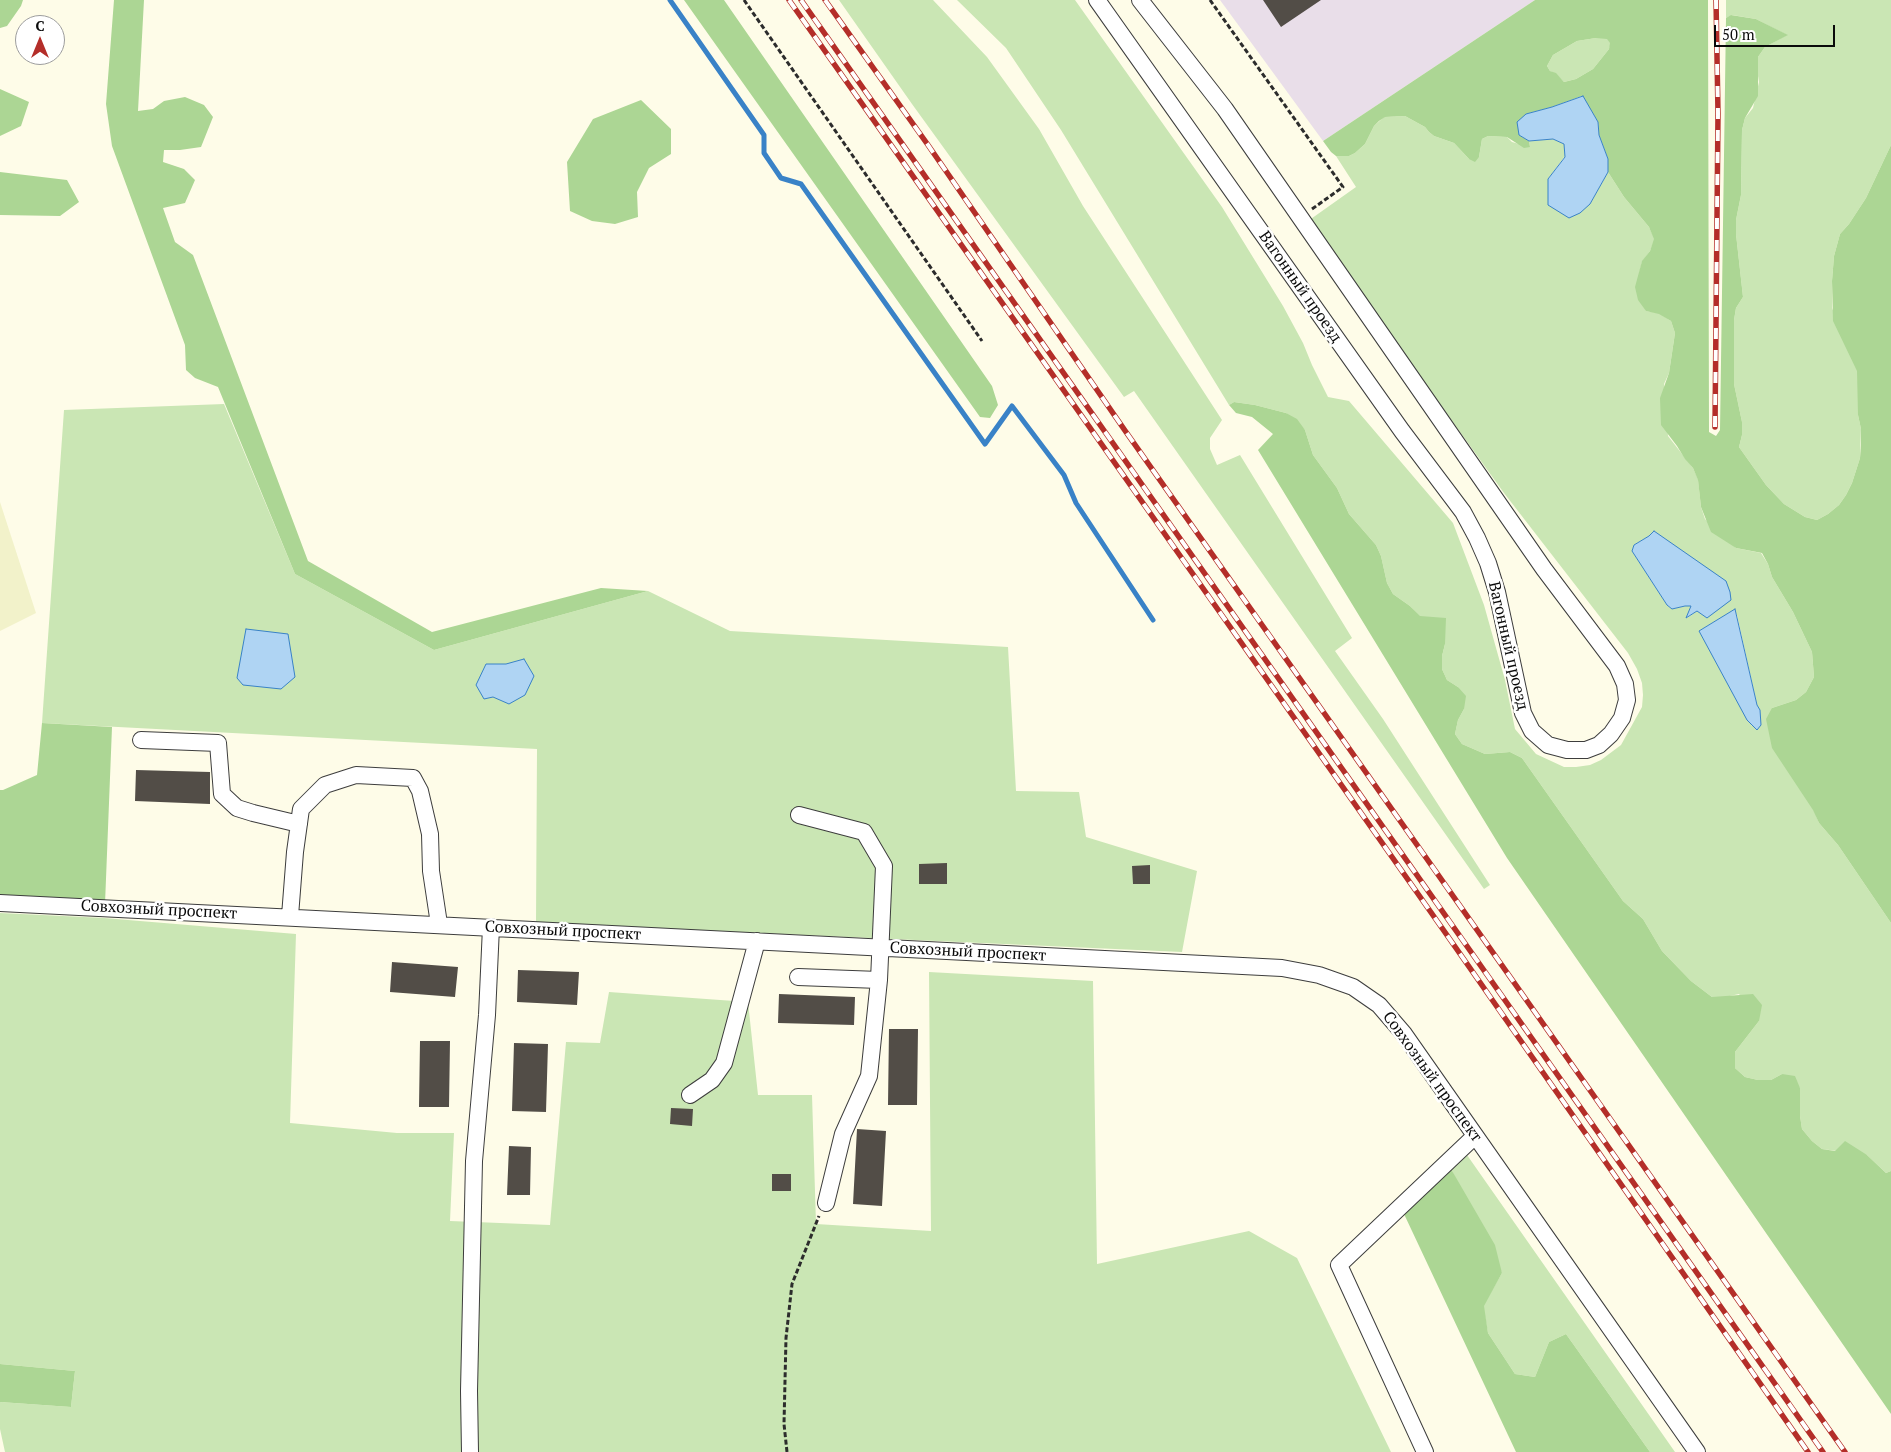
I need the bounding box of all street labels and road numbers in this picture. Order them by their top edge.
street label: Вагонный проезд [1254,228,1346,346]
street label: Вагонный проезд [1484,580,1532,712]
street label: Совхозный проспект [80,896,238,924]
street label: Совхозный проспект [484,917,642,945]
street label: Совхозный проспект [889,938,1047,966]
street label: Совхозный проспект [1378,1008,1486,1146]

